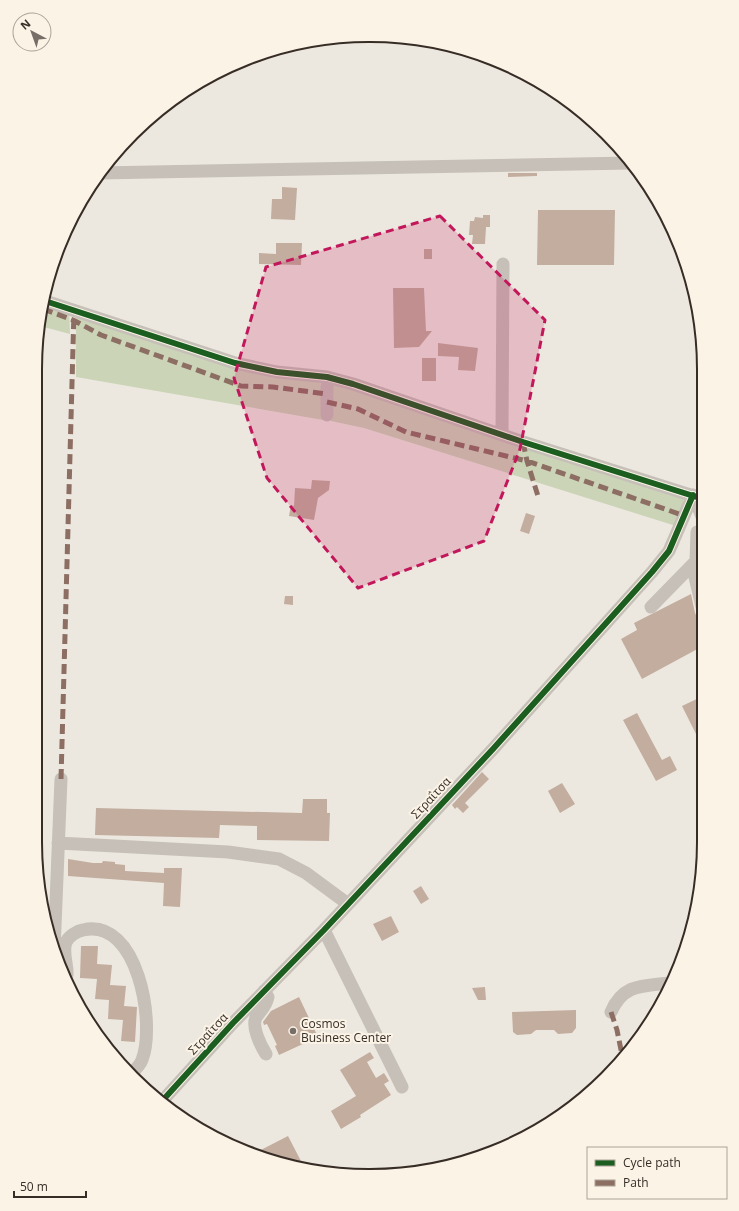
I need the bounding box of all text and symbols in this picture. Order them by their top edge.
north arrow [12,12,52,52]
text: N [17,15,33,33]
street label: Στραΐτσα [407,773,455,822]
street label: Στραΐτσα [184,1009,232,1058]
place label: Cosmos Business Center [301,1015,391,1046]
marker: Cosmos Business Center [288,1026,298,1036]
legend [587,1147,727,1199]
text: Cycle path [623,1154,681,1171]
scale bar [14,1173,86,1199]
text: Path [623,1174,649,1191]
text: 50 m [20,1178,48,1195]

